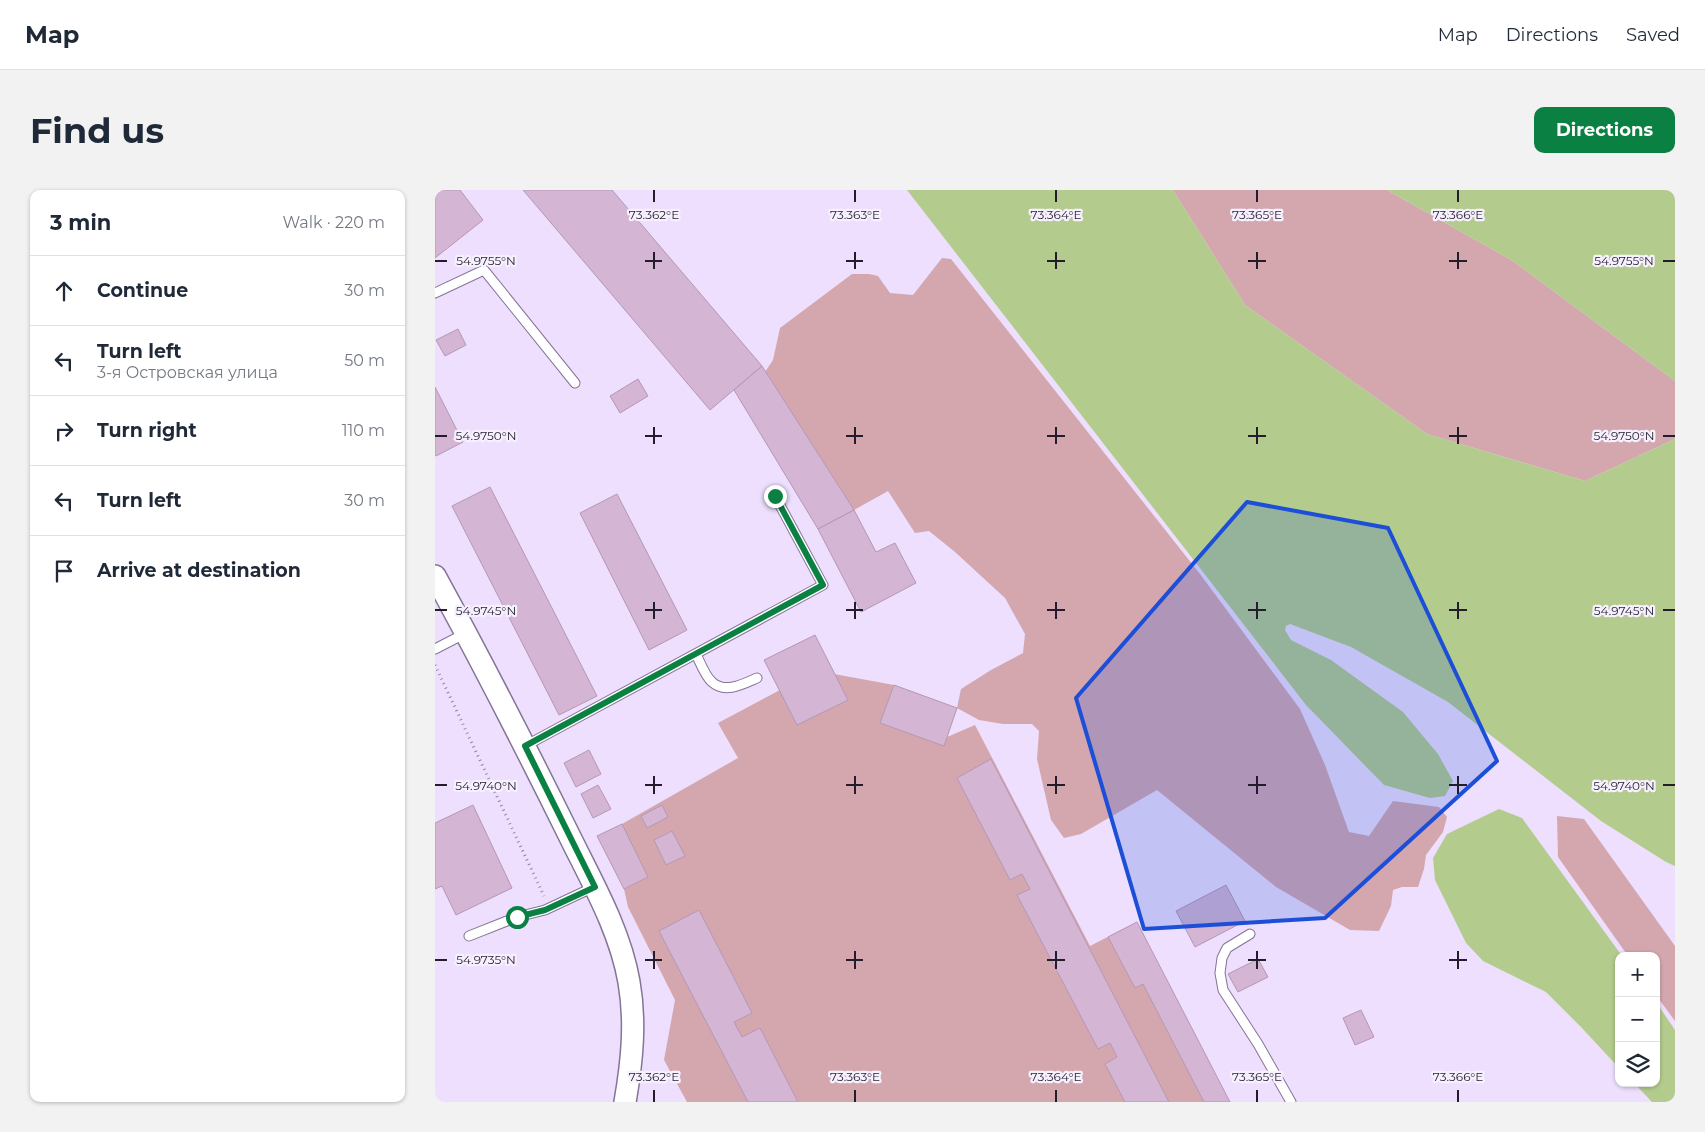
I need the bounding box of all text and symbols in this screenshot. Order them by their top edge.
text: Map [25,20,79,49]
text: Map [1438,24,1478,46]
text: Directions [1506,24,1598,46]
text: Saved [1626,24,1680,46]
button: Directions [1534,107,1675,153]
text: Find us [30,109,164,152]
text: 73.362°E [629,207,679,222]
text: 73.363°E [830,207,880,222]
text: 73.364°E [1030,207,1082,222]
text: 73.365°E [1232,207,1282,222]
text: 73.366°E [1433,207,1483,222]
text: 3 min [50,210,111,235]
text: Walk · 220 m [282,213,385,232]
text: 54.9755°N [456,253,516,268]
text: 54.9755°N [1594,253,1654,268]
icon: ahead [50,277,78,305]
text: Continue [97,279,188,302]
text: 30 m [344,281,385,300]
text: Turn left [97,340,182,363]
icon: left [50,347,78,375]
text: 50 m [344,351,385,370]
text: 3-я Островская улица [97,363,278,382]
icon: right [50,417,78,445]
text: Turn right [97,419,197,442]
text: 110 m [342,421,385,440]
text: 54.9750°N [455,428,517,443]
text: 54.9750°N [1593,428,1655,443]
route end [764,485,787,508]
icon: left [50,487,78,515]
text: Turn left [97,489,182,512]
text: 30 m [344,491,385,510]
icon: arrive [50,557,78,585]
text: Arrive at destination [97,559,301,582]
text: 54.9745°N [456,603,516,618]
text: 54.9745°N [1594,603,1654,618]
text: 54.9740°N [455,778,517,793]
text: 54.9740°N [1593,778,1655,793]
route start [506,906,529,929]
text: 54.9735°N [456,952,516,967]
map controls [1615,952,1660,1087]
button: + [1615,952,1660,997]
button: − [1615,997,1660,1042]
button: layers [1615,1042,1660,1087]
text: 73.362°E [629,1069,679,1084]
text: 73.363°E [830,1069,880,1084]
text: 73.364°E [1030,1069,1082,1084]
text: 73.365°E [1232,1069,1282,1084]
text: 73.366°E [1433,1069,1483,1084]

